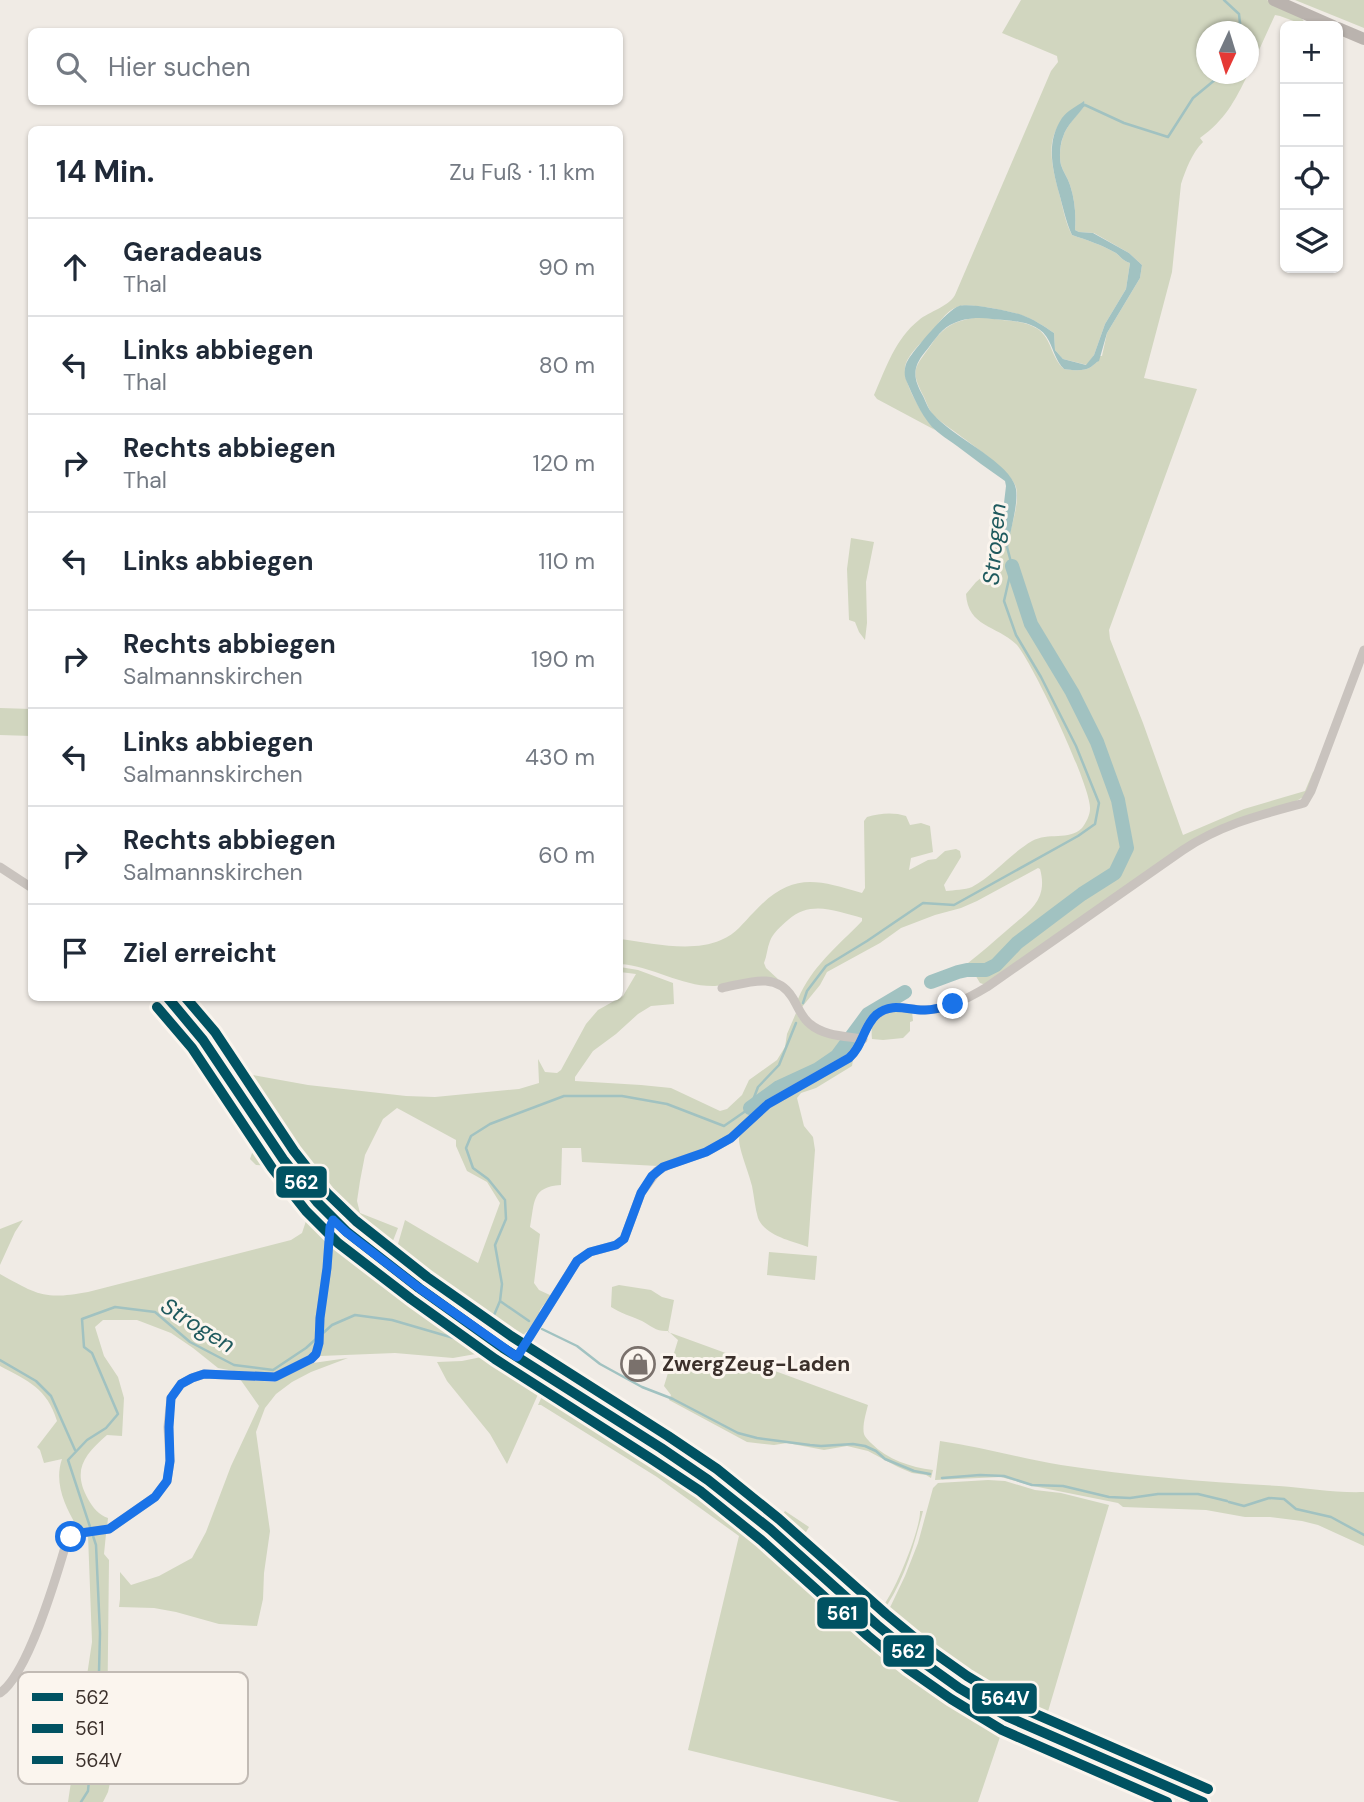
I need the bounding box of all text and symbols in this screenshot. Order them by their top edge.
north arrow [1196,21,1259,84]
map controls [1280,21,1343,273]
button: + [1280,21,1343,84]
search box [28,28,623,105]
icon: search [52,48,90,86]
text: Hier suchen [108,50,251,84]
button: − [1280,84,1343,147]
button: locate [1280,147,1343,210]
text: 14 Min. [56,152,154,191]
text: Zu Fuß · 1.1 km [449,157,595,187]
button: layers [1280,210,1343,273]
text: Geradeaus [123,235,263,269]
icon: ahead [56,248,94,286]
text: 90 m [538,252,595,282]
text: Thal [123,269,167,299]
text: Links abbiegen [123,333,313,367]
icon: left [56,346,94,384]
text: 80 m [539,350,595,380]
text: Thal [123,367,167,397]
text: Rechts abbiegen [123,431,336,465]
icon: right [56,444,94,482]
text: 120 m [532,448,595,478]
text: Thal [123,465,167,495]
water label: Strogen [975,502,1013,586]
icon: left [56,542,94,580]
text: Links abbiegen [123,544,313,578]
text: 110 m [538,546,595,576]
text: Rechts abbiegen [123,627,336,661]
icon: right [56,640,94,678]
text: 190 m [531,644,595,674]
text: Salmannskirchen [123,661,303,691]
text: Links abbiegen [123,725,313,759]
icon: left [56,738,94,776]
text: 430 m [525,742,595,772]
text: Salmannskirchen [123,759,303,789]
text: Rechts abbiegen [123,823,336,857]
icon: right [56,836,94,874]
text: 60 m [538,840,595,870]
text: Salmannskirchen [123,857,303,887]
icon: arrive [56,934,94,972]
text: Ziel erreicht [123,936,276,970]
route end [937,988,968,1019]
line badge: 562 [275,1165,328,1199]
text: 562 [284,1170,318,1195]
water label: Strogen [155,1290,241,1360]
shop icon: ZwergZeug-Laden [619,1345,657,1383]
place label: ZwergZeug-Laden [662,1350,850,1378]
route start [55,1521,86,1552]
line badge: 561 [816,1596,869,1630]
text: 561 [827,1601,857,1626]
line badge: 562 [882,1634,935,1668]
text: 562 [891,1639,925,1664]
legend [18,1672,248,1784]
line badge: 564V [971,1682,1038,1715]
text: 562 [75,1685,109,1710]
text: 564V [980,1686,1030,1711]
text: 561 [75,1716,104,1741]
text: 564V [75,1748,122,1773]

